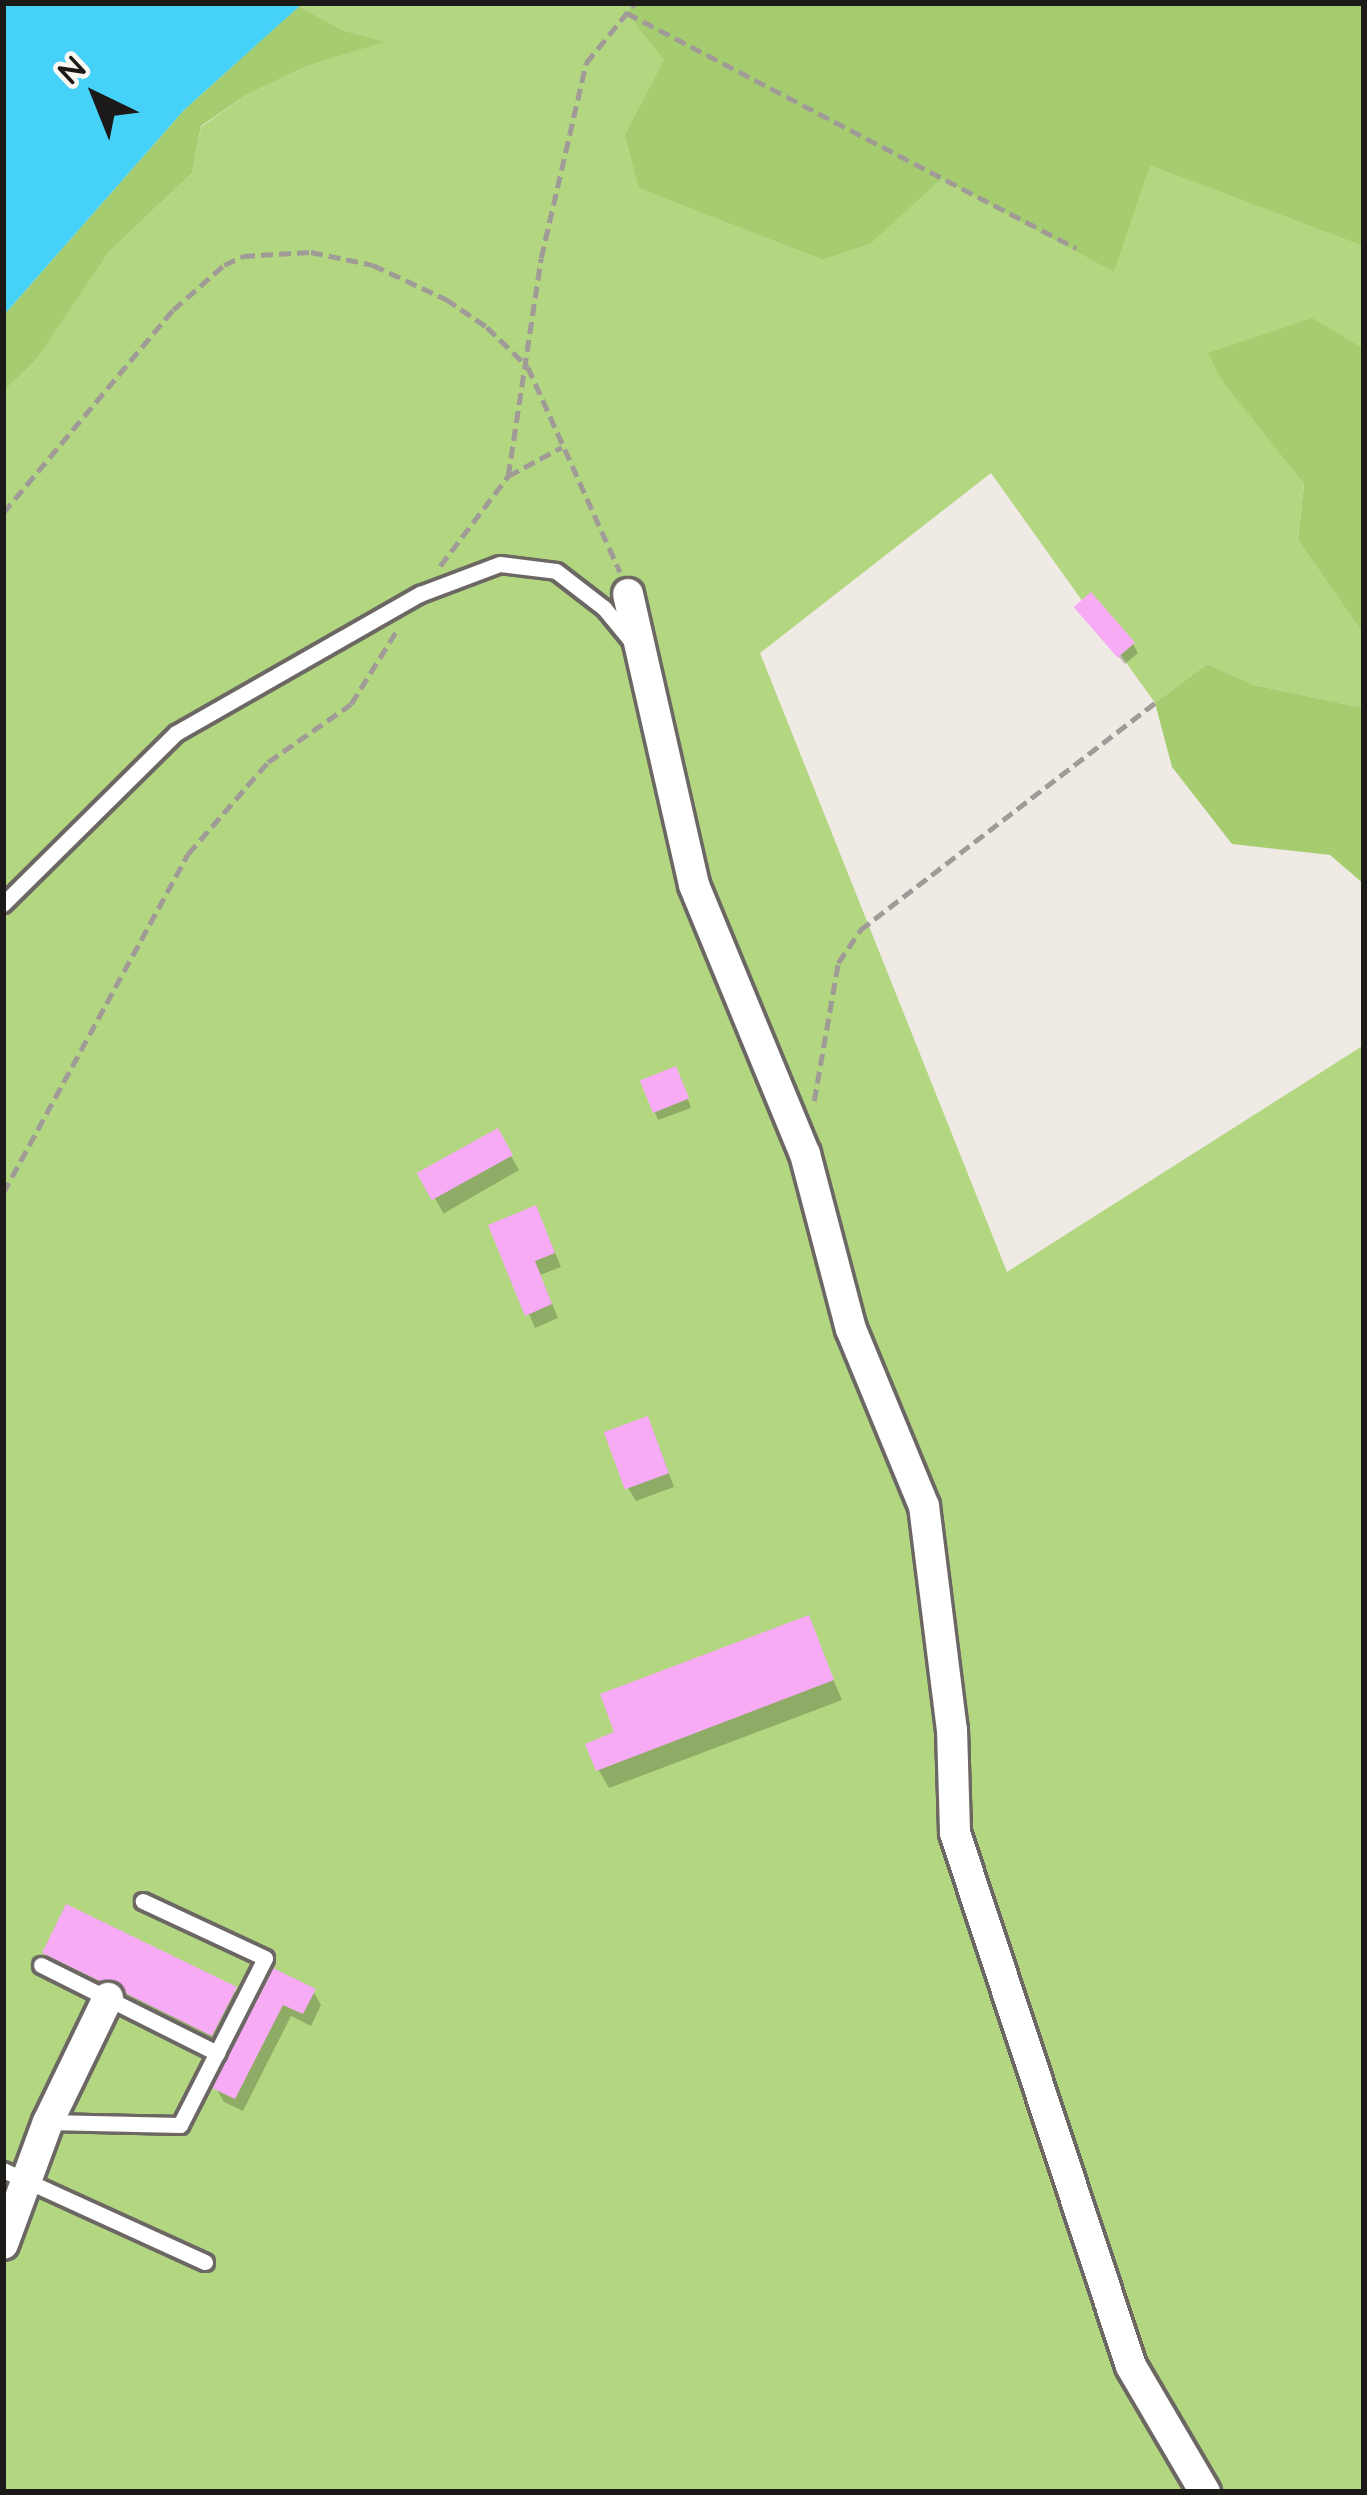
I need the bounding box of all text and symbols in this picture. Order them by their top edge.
north arrow [36,36,156,156]
text: N [48,46,94,93]

